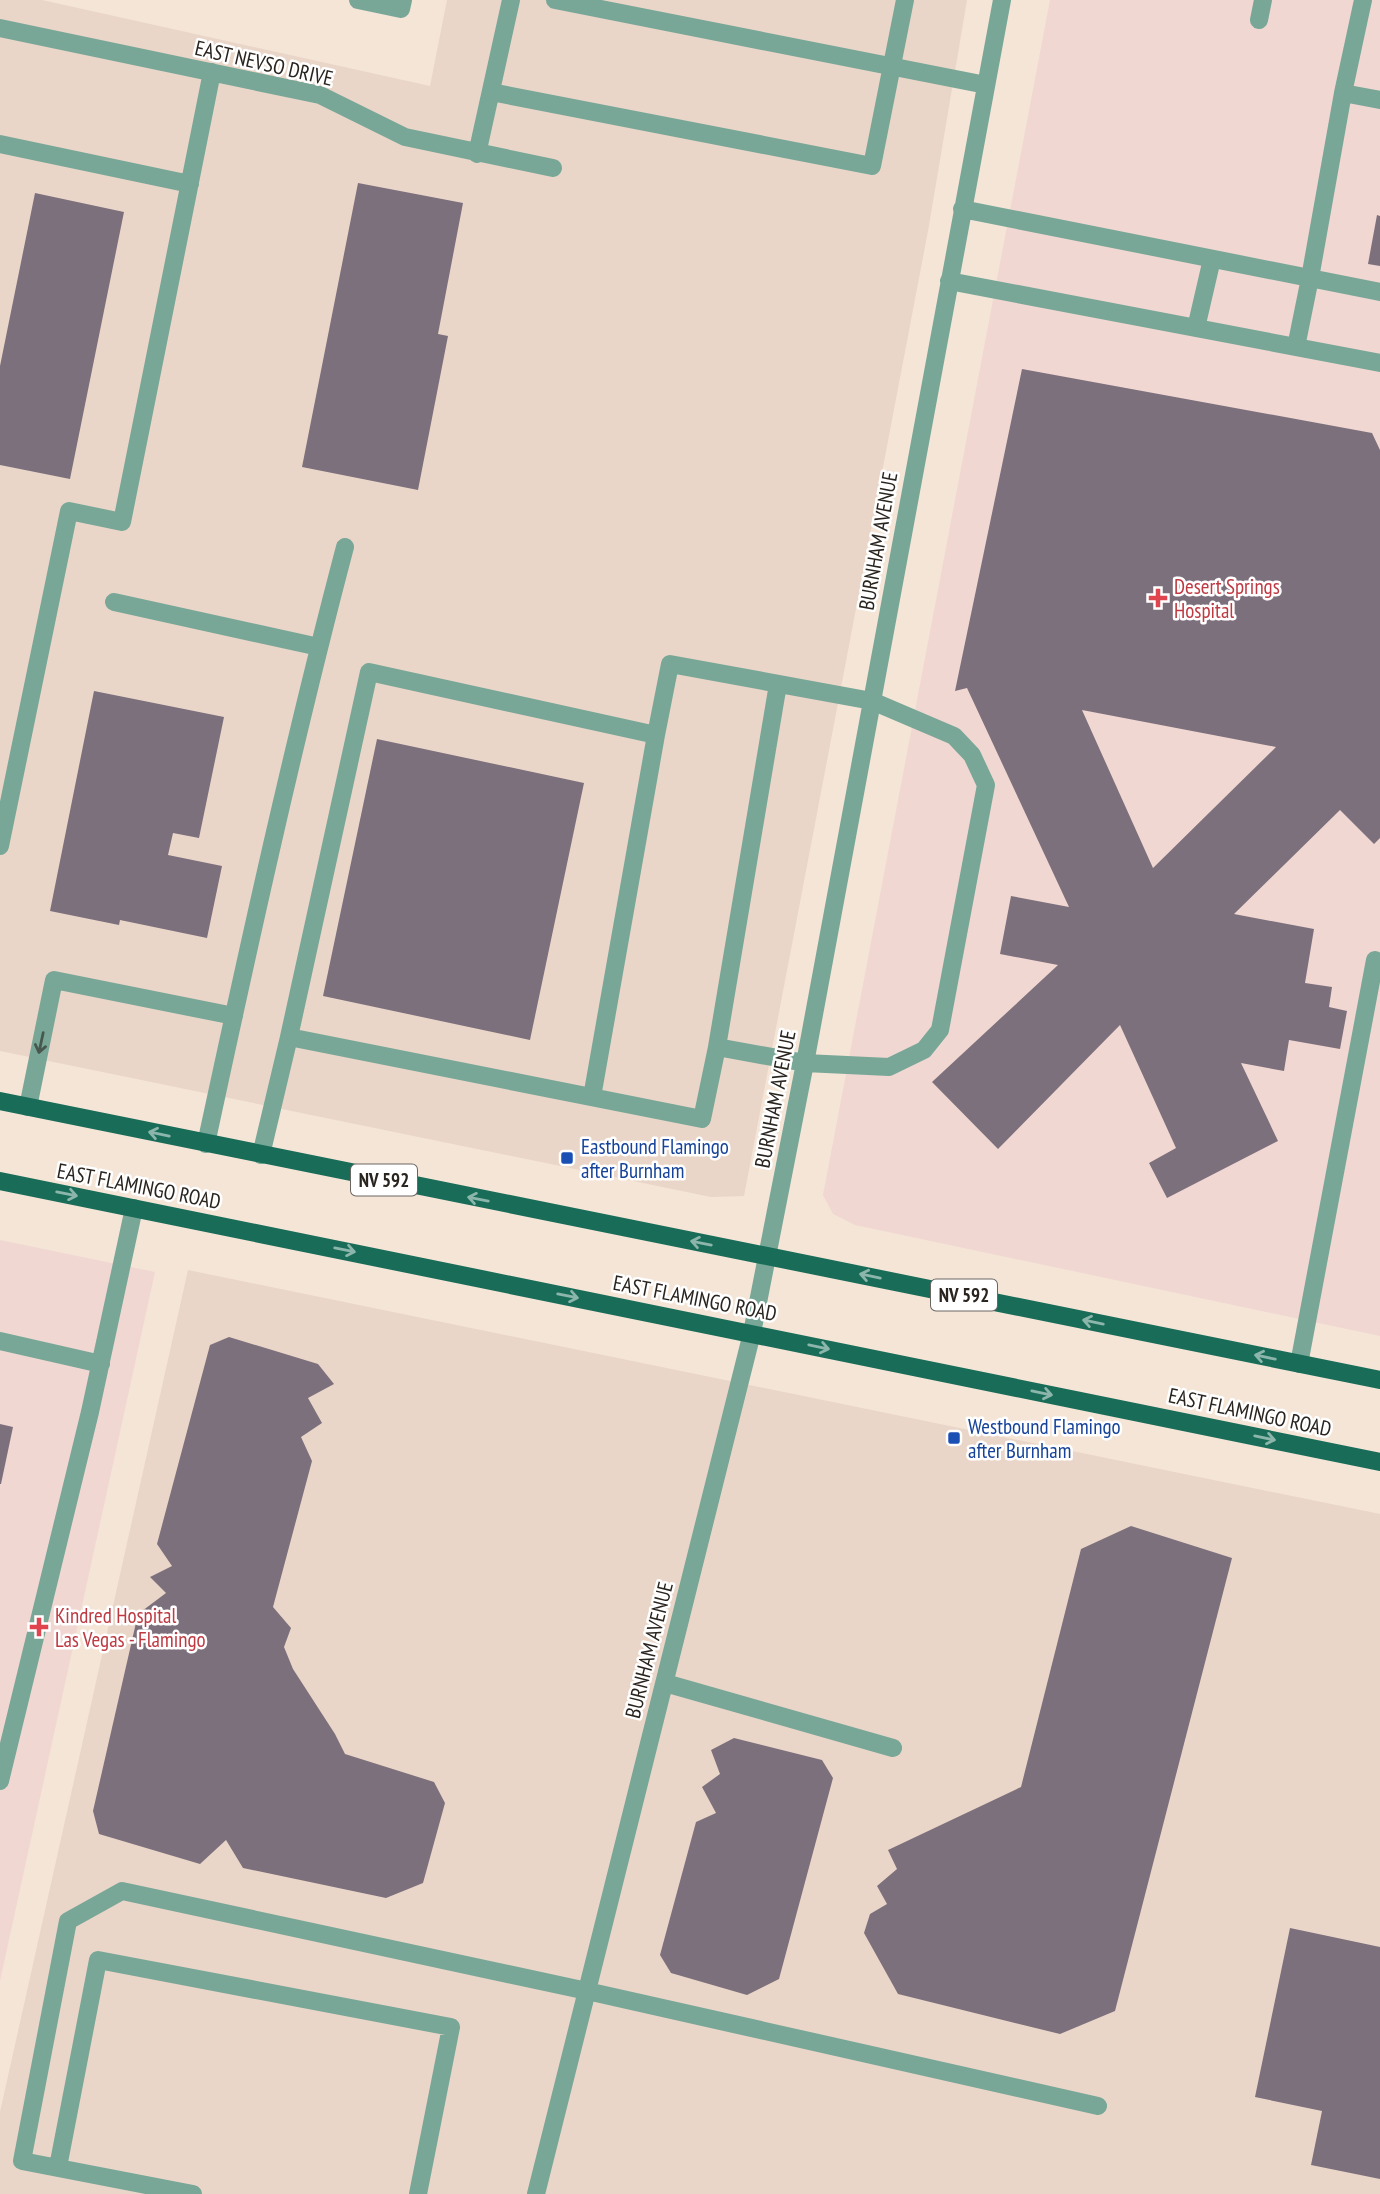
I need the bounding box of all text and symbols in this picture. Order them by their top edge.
street label: EAST NEVSO DRIVE [192,34,336,92]
street label: BURNHAM AVENUE [853,470,903,612]
place label: Desert Springs Hospital [1174,573,1280,624]
marker: Desert Springs Hospital [1148,588,1168,608]
street label: BURNHAM AVENUE [748,1028,802,1170]
one-way arrow [34,1031,48,1054]
one-way arrow [148,1127,171,1141]
place label: Eastbound Flamingo after Burnham [581,1133,729,1184]
marker: Eastbound Flamingo after Burnham [559,1150,575,1166]
street label: EAST FLAMINGO ROAD [55,1157,223,1215]
road number: NV 592 [351,1164,417,1196]
one-way arrow [55,1188,78,1202]
one-way arrow [467,1192,490,1205]
one-way arrow [690,1235,713,1249]
one-way arrow [333,1244,356,1258]
street label: EAST FLAMINGO ROAD [611,1269,779,1327]
one-way arrow [859,1269,882,1283]
road number: NV 592 [931,1280,997,1310]
one-way arrow [556,1290,579,1303]
one-way arrow [1082,1314,1105,1328]
one-way arrow [807,1340,830,1354]
one-way arrow [1254,1349,1277,1363]
street label: EAST FLAMINGO ROAD [1166,1382,1334,1442]
one-way arrow [1030,1386,1053,1400]
place label: Westbound Flamingo after Burnham [968,1413,1121,1464]
marker: Westbound Flamingo after Burnham [946,1430,962,1446]
one-way arrow [1253,1432,1276,1446]
street label: BURNHAM AVENUE [619,1579,679,1721]
place label: Kindred Hospital Las Vegas - Flamingo [55,1602,206,1653]
marker: Kindred Hospital Las Vegas - Flamingo [29,1617,49,1637]

